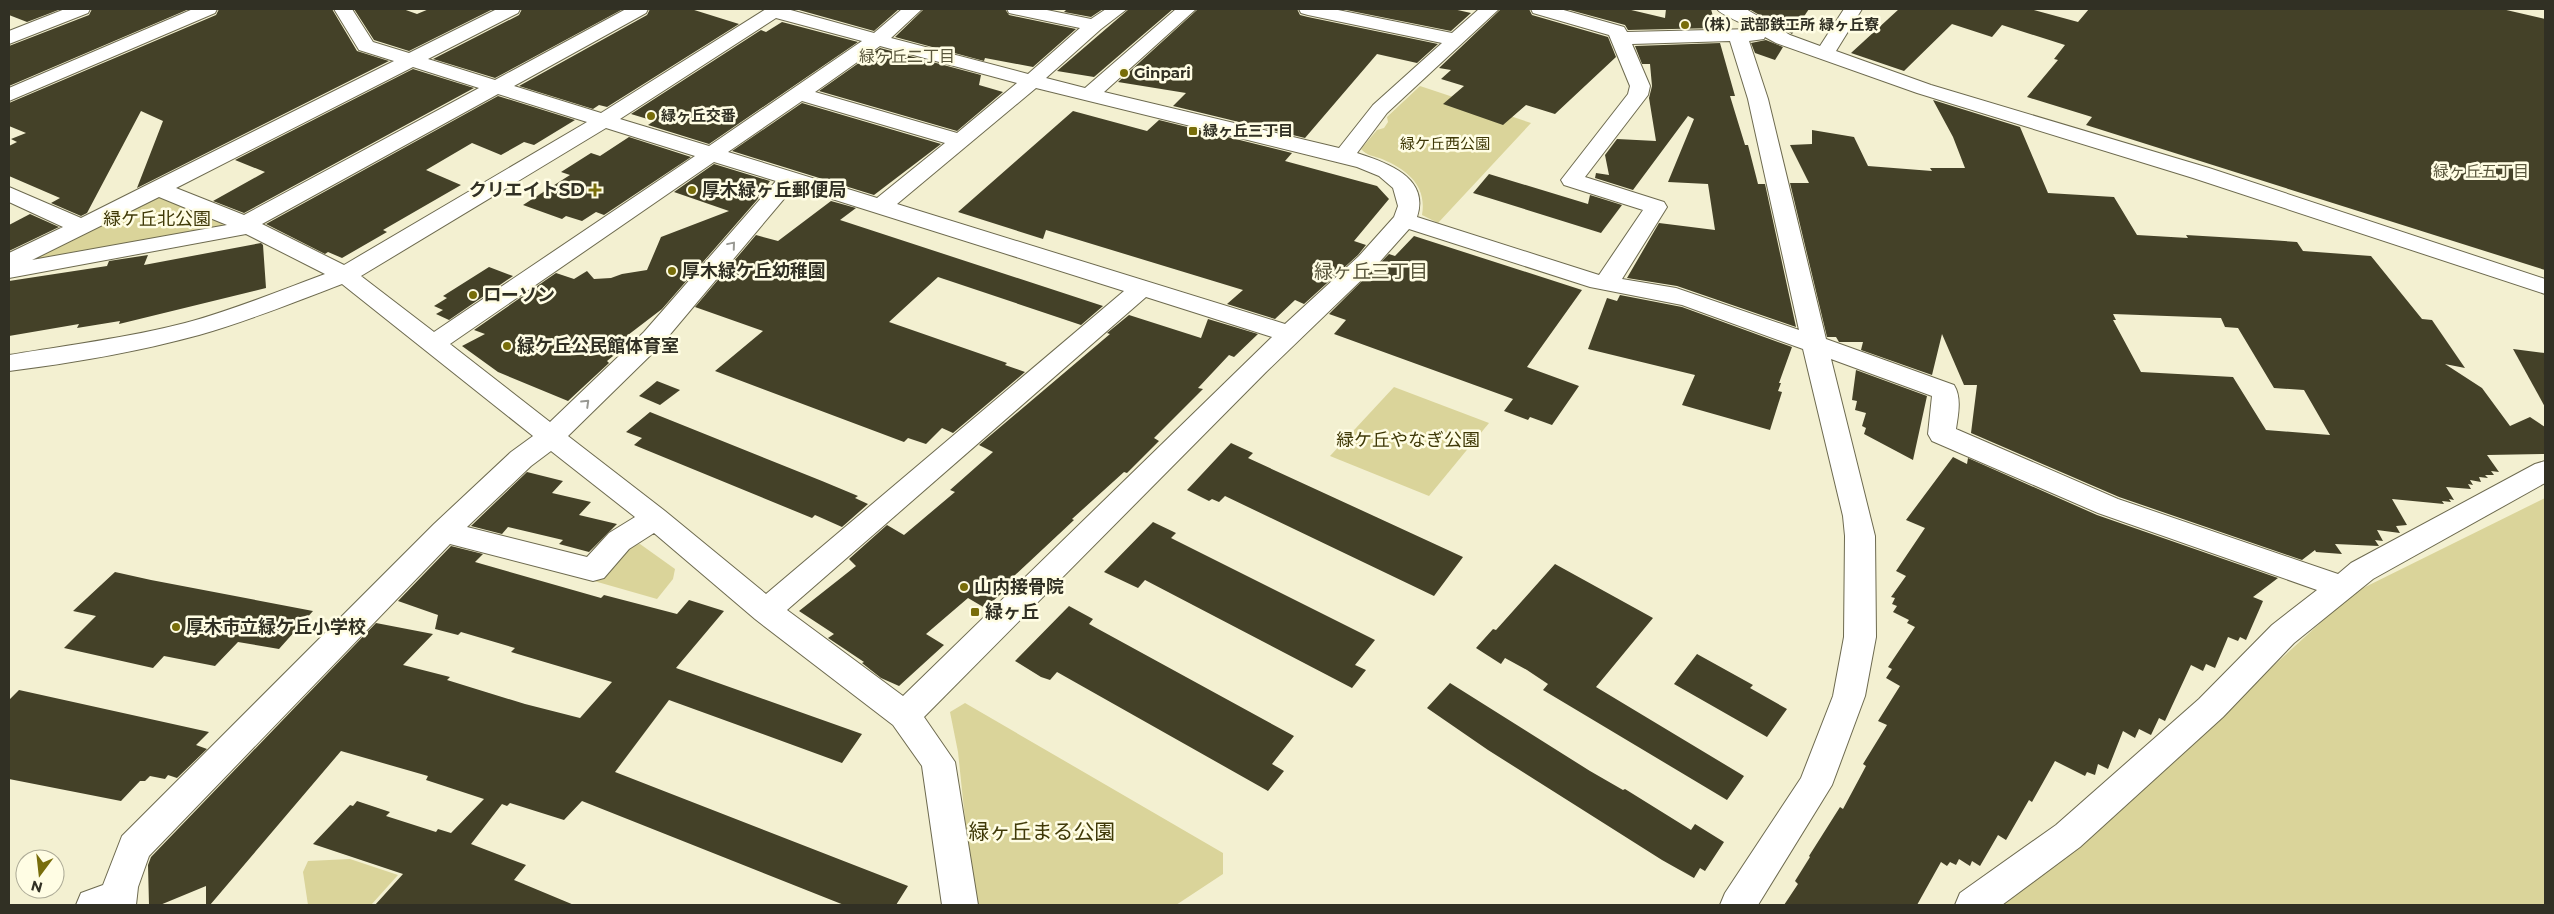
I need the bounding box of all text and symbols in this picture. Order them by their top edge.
place label: （株）武部鉄工所 緑ヶ丘寮 [1695,15,1879,34]
marker: （株）武部鉄工所 緑ヶ丘寮 [1679,19,1691,31]
district label: 緑ヶ丘二丁目 [859,47,955,66]
place label: Ginpari [1134,63,1191,82]
marker: Ginpari [1118,67,1130,79]
place label: 緑ヶ丘交番 [661,106,736,125]
marker: 緑ヶ丘交番 [645,110,657,122]
place label: 緑ヶ丘三丁目 [1203,121,1293,140]
marker: 緑ヶ丘三丁目 [1187,125,1199,137]
park label: 緑ケ丘西公園 [1400,134,1490,153]
district label: 緑ヶ丘五丁目 [2433,162,2529,181]
place label: クリエイトSD [469,179,585,201]
place label: 厚木緑ヶ丘郵便局 [702,179,846,201]
marker: クリエイトSD [589,184,601,196]
marker: 厚木緑ヶ丘郵便局 [686,184,698,196]
park label: 緑ケ丘北公園 [103,208,211,230]
one-way arrow [727,242,736,251]
place label: 厚木緑ケ丘幼稚園 [682,260,826,282]
district label: 緑ヶ丘三丁目 [1314,260,1428,283]
marker: 厚木緑ケ丘幼稚園 [666,265,678,277]
place label: ローソン [483,284,555,306]
marker: ローソン [467,289,479,301]
place label: 緑ケ丘公民館体育室 [517,335,679,357]
marker: 緑ケ丘公民館体育室 [501,340,513,352]
one-way arrow [581,400,590,409]
park label: 緑ケ丘やなぎ公園 [1336,429,1480,451]
place label: 山内接骨院 [974,576,1064,598]
marker: 山内接骨院 [958,581,970,593]
place label: 緑ヶ丘 [985,601,1039,623]
marker: 緑ヶ丘 [969,606,981,618]
place label: 厚木市立緑ケ丘小学校 [186,616,366,638]
marker: 厚木市立緑ケ丘小学校 [170,621,182,633]
park label: 緑ヶ丘まる公園 [969,819,1116,844]
north arrow [15,849,65,899]
text: N [29,876,44,897]

